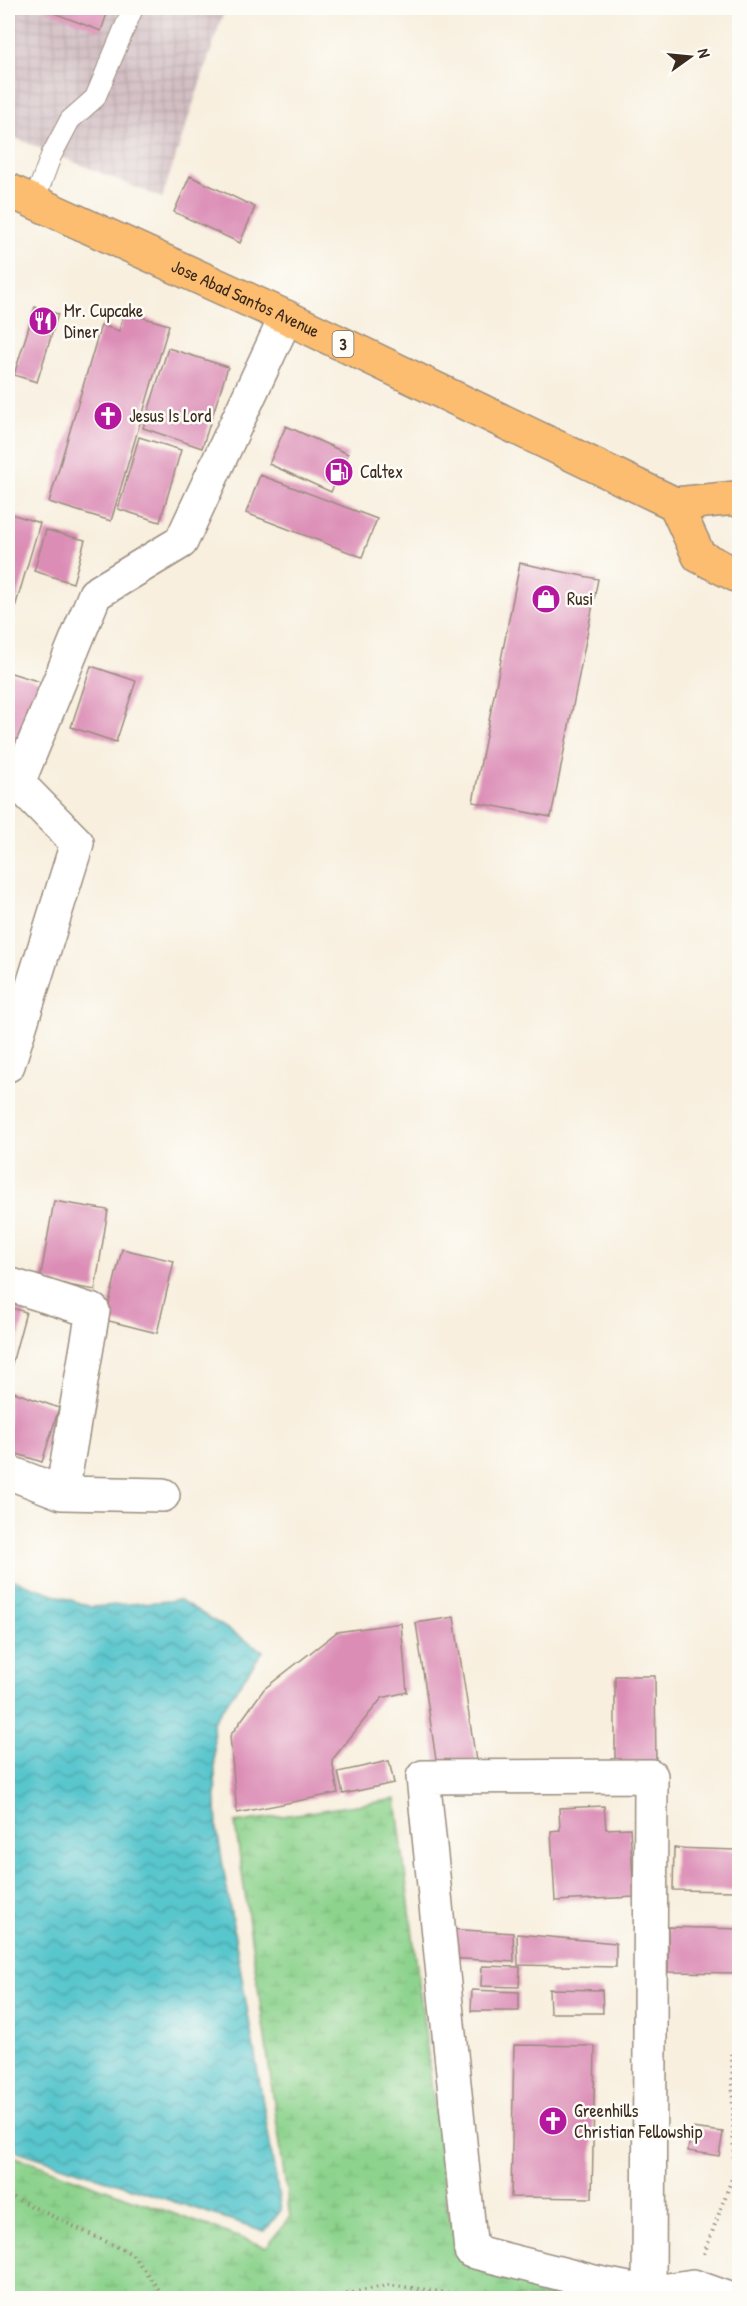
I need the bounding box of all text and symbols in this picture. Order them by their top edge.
north arrow [660,27,720,87]
text: N [693,46,716,61]
street label: Jose Abad Santos Avenue [167,253,324,343]
place label: Mr. Cupcake Diner [64,298,143,344]
restaurant icon: Mr. Cupcake Diner [27,305,59,337]
road number: 3 [332,331,354,357]
church icon: Jesus Is Lord [92,400,124,432]
place label: Jesus Is Lord [129,403,211,428]
fuel station icon: Caltex [323,456,355,488]
place label: Caltex [360,459,403,484]
shop icon: Rusi [530,583,562,615]
place label: Rusi [567,586,593,611]
place label: Greenhills Christian Fellowship [574,2098,703,2144]
church icon: Greenhills Christian Fellowship [537,2105,569,2137]

